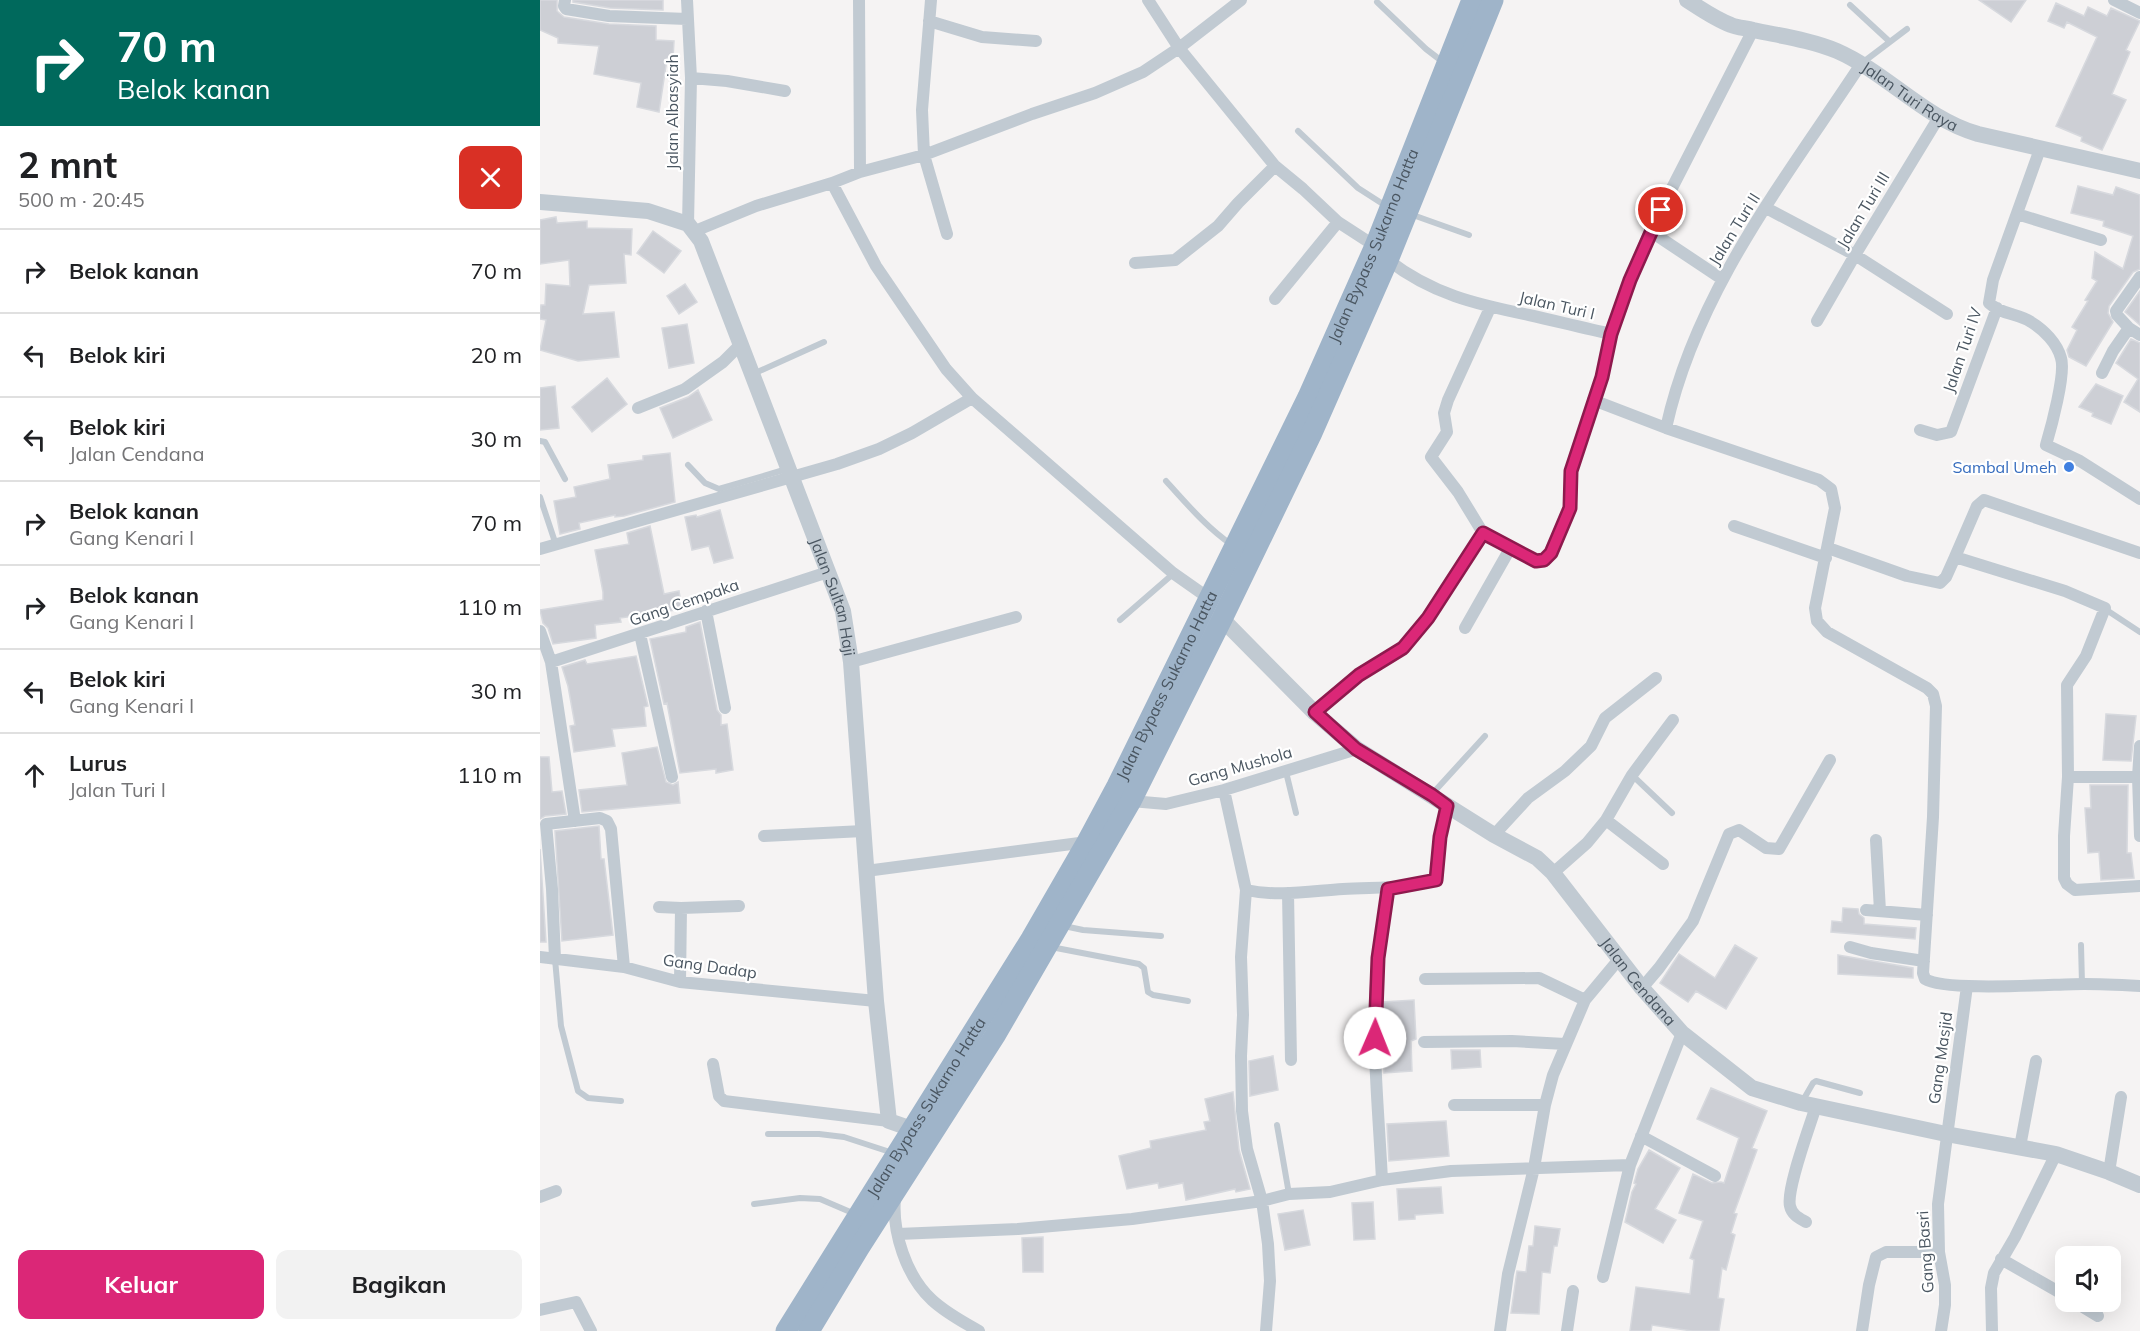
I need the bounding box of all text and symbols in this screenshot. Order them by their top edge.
text: 70 m [117,20,217,73]
icon: right [18,24,96,102]
street label: Jalan Albasyiah [662,54,682,170]
street label: Jalan Turi Raya [1858,57,1961,135]
text: Belok kanan [117,72,271,106]
text: 2 mnt [18,142,117,187]
button: close [459,146,522,209]
street label: Jalan Bypass Sukarno Hatta [1323,146,1422,346]
street label: Jalan Turi III [1832,168,1894,252]
pin [1635,184,1686,235]
text: 500 m · 20:45 [18,187,144,212]
street label: Jalan Turi II [1704,189,1764,269]
icon: arrive [1644,193,1677,226]
icon: right [18,255,51,288]
text: Belok kanan [69,257,199,285]
text: 70 m [471,257,522,285]
street label: Jalan Turi I [1517,287,1597,323]
street label: Jalan Turi IV [1938,304,1986,395]
icon: left [18,339,51,372]
text: Belok kiri [69,341,165,369]
text: 20 m [471,341,522,369]
text: Belok kiri [69,413,165,441]
icon: left [18,423,51,456]
text: 30 m [471,425,522,453]
text: Jalan Cendana [69,441,205,466]
place label: Sambal Umeh [1952,457,2057,477]
marker: Sambal Umeh [2062,460,2076,474]
text: Belok kanan [69,497,199,525]
icon: right [18,507,51,540]
text: 70 m [471,509,522,537]
text: Gang Kenari I [69,525,194,550]
street label: Jalan Sultan Haji [806,535,860,657]
street label: Gang Cempaka [627,574,741,630]
text: Belok kanan [69,581,199,609]
street label: Jalan Bypass Sukarno Hatta [1112,587,1221,783]
icon: right [18,591,51,624]
text: 110 m [457,593,522,621]
text: Gang Kenari I [69,609,194,634]
text: Belok kiri [69,665,165,693]
icon: left [18,675,51,708]
text: 30 m [471,677,522,705]
text: Gang Kenari I [69,693,194,718]
street label: Gang Mushola [1186,742,1294,790]
text: Lurus [69,749,127,777]
icon: ahead [18,759,51,792]
text: 110 m [457,761,522,789]
text: Jalan Turi I [69,777,166,802]
street label: Jalan Cendana [1596,933,1681,1030]
street label: Gang Dadap [662,949,758,983]
position arrow [1343,1006,1407,1070]
street label: Gang Masjid [1924,1011,1956,1105]
street label: Jalan Bypass Sukarno Hatta [862,1013,990,1201]
street label: Gang Basri [1912,1210,1938,1294]
map controls [2055,1246,2121,1312]
button: sound [2055,1246,2121,1312]
button: Keluar [18,1250,264,1319]
button: Bagikan [276,1250,522,1319]

